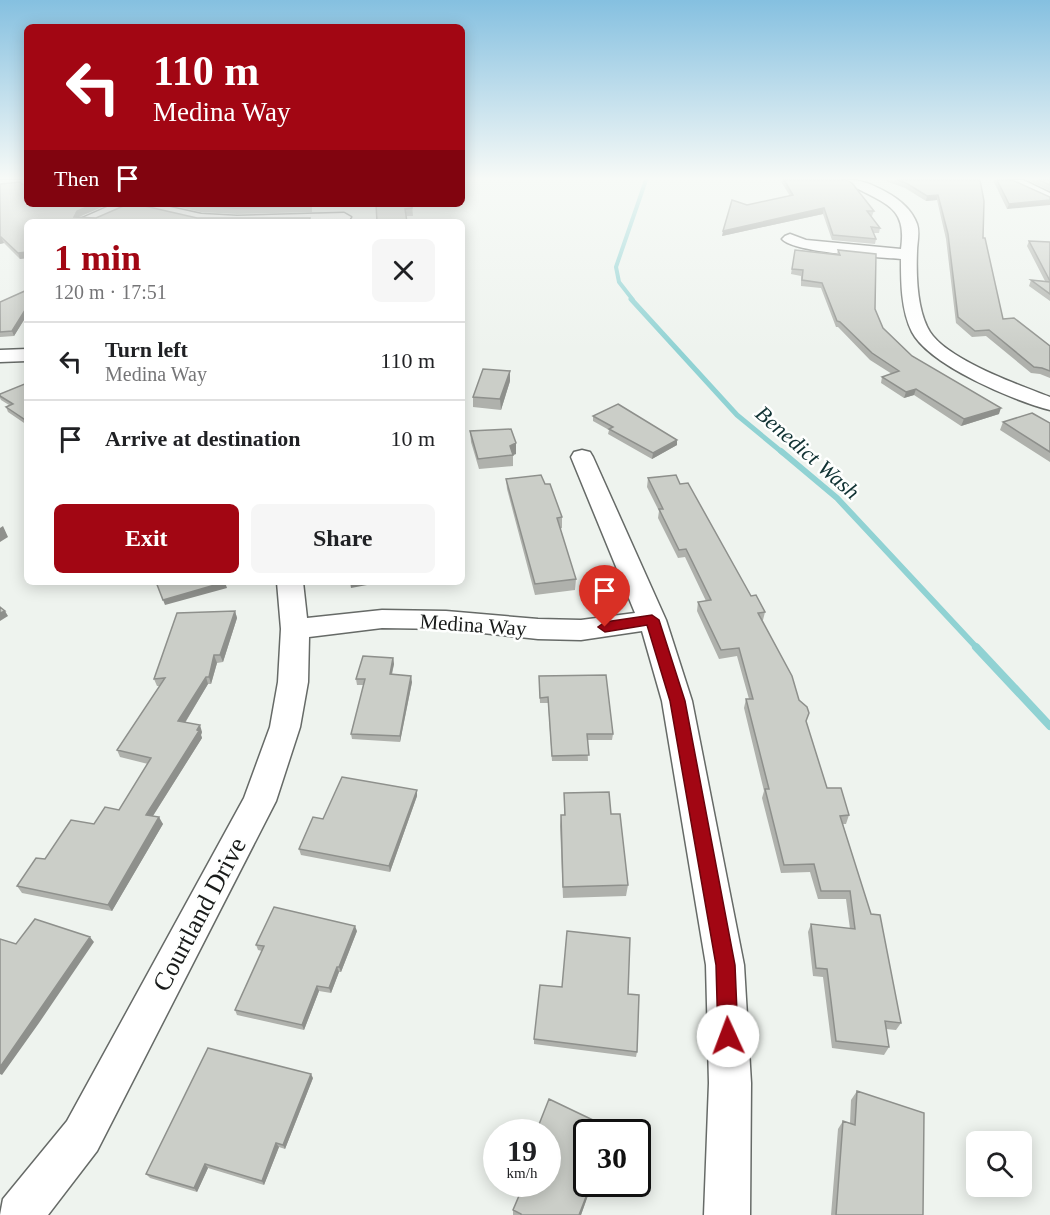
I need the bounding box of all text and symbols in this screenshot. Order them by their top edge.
icon: left [54,48,132,126]
text: 110 m [153,48,259,94]
text: Medina Way [153,97,291,127]
icon: arrive [111,162,144,195]
text: Then [54,166,99,191]
text: 1 min [54,238,141,278]
button: close [372,239,435,302]
text: 120 m · 17:51 [54,281,167,303]
text: Turn left [105,337,188,362]
icon: left [54,345,87,378]
text: 110 m [380,348,435,373]
text: Medina Way [105,363,207,385]
water label: Benedict Wash [751,401,865,504]
icon: arrive [54,423,87,456]
text: Arrive at destination [105,426,301,451]
text: 10 m [390,426,435,451]
button: Exit [54,504,239,573]
button: Share [251,504,435,573]
pin [579,565,630,627]
icon: arrive [588,574,621,607]
street label: Medina Way [419,609,528,641]
street label: Courtland Drive [147,833,252,996]
position arrow [696,1004,760,1068]
speed limit sign: 30 [573,1119,651,1197]
map controls [966,1131,1032,1197]
button: search [966,1131,1032,1197]
text: 19 [507,1134,537,1167]
text: km/h [507,1165,537,1181]

